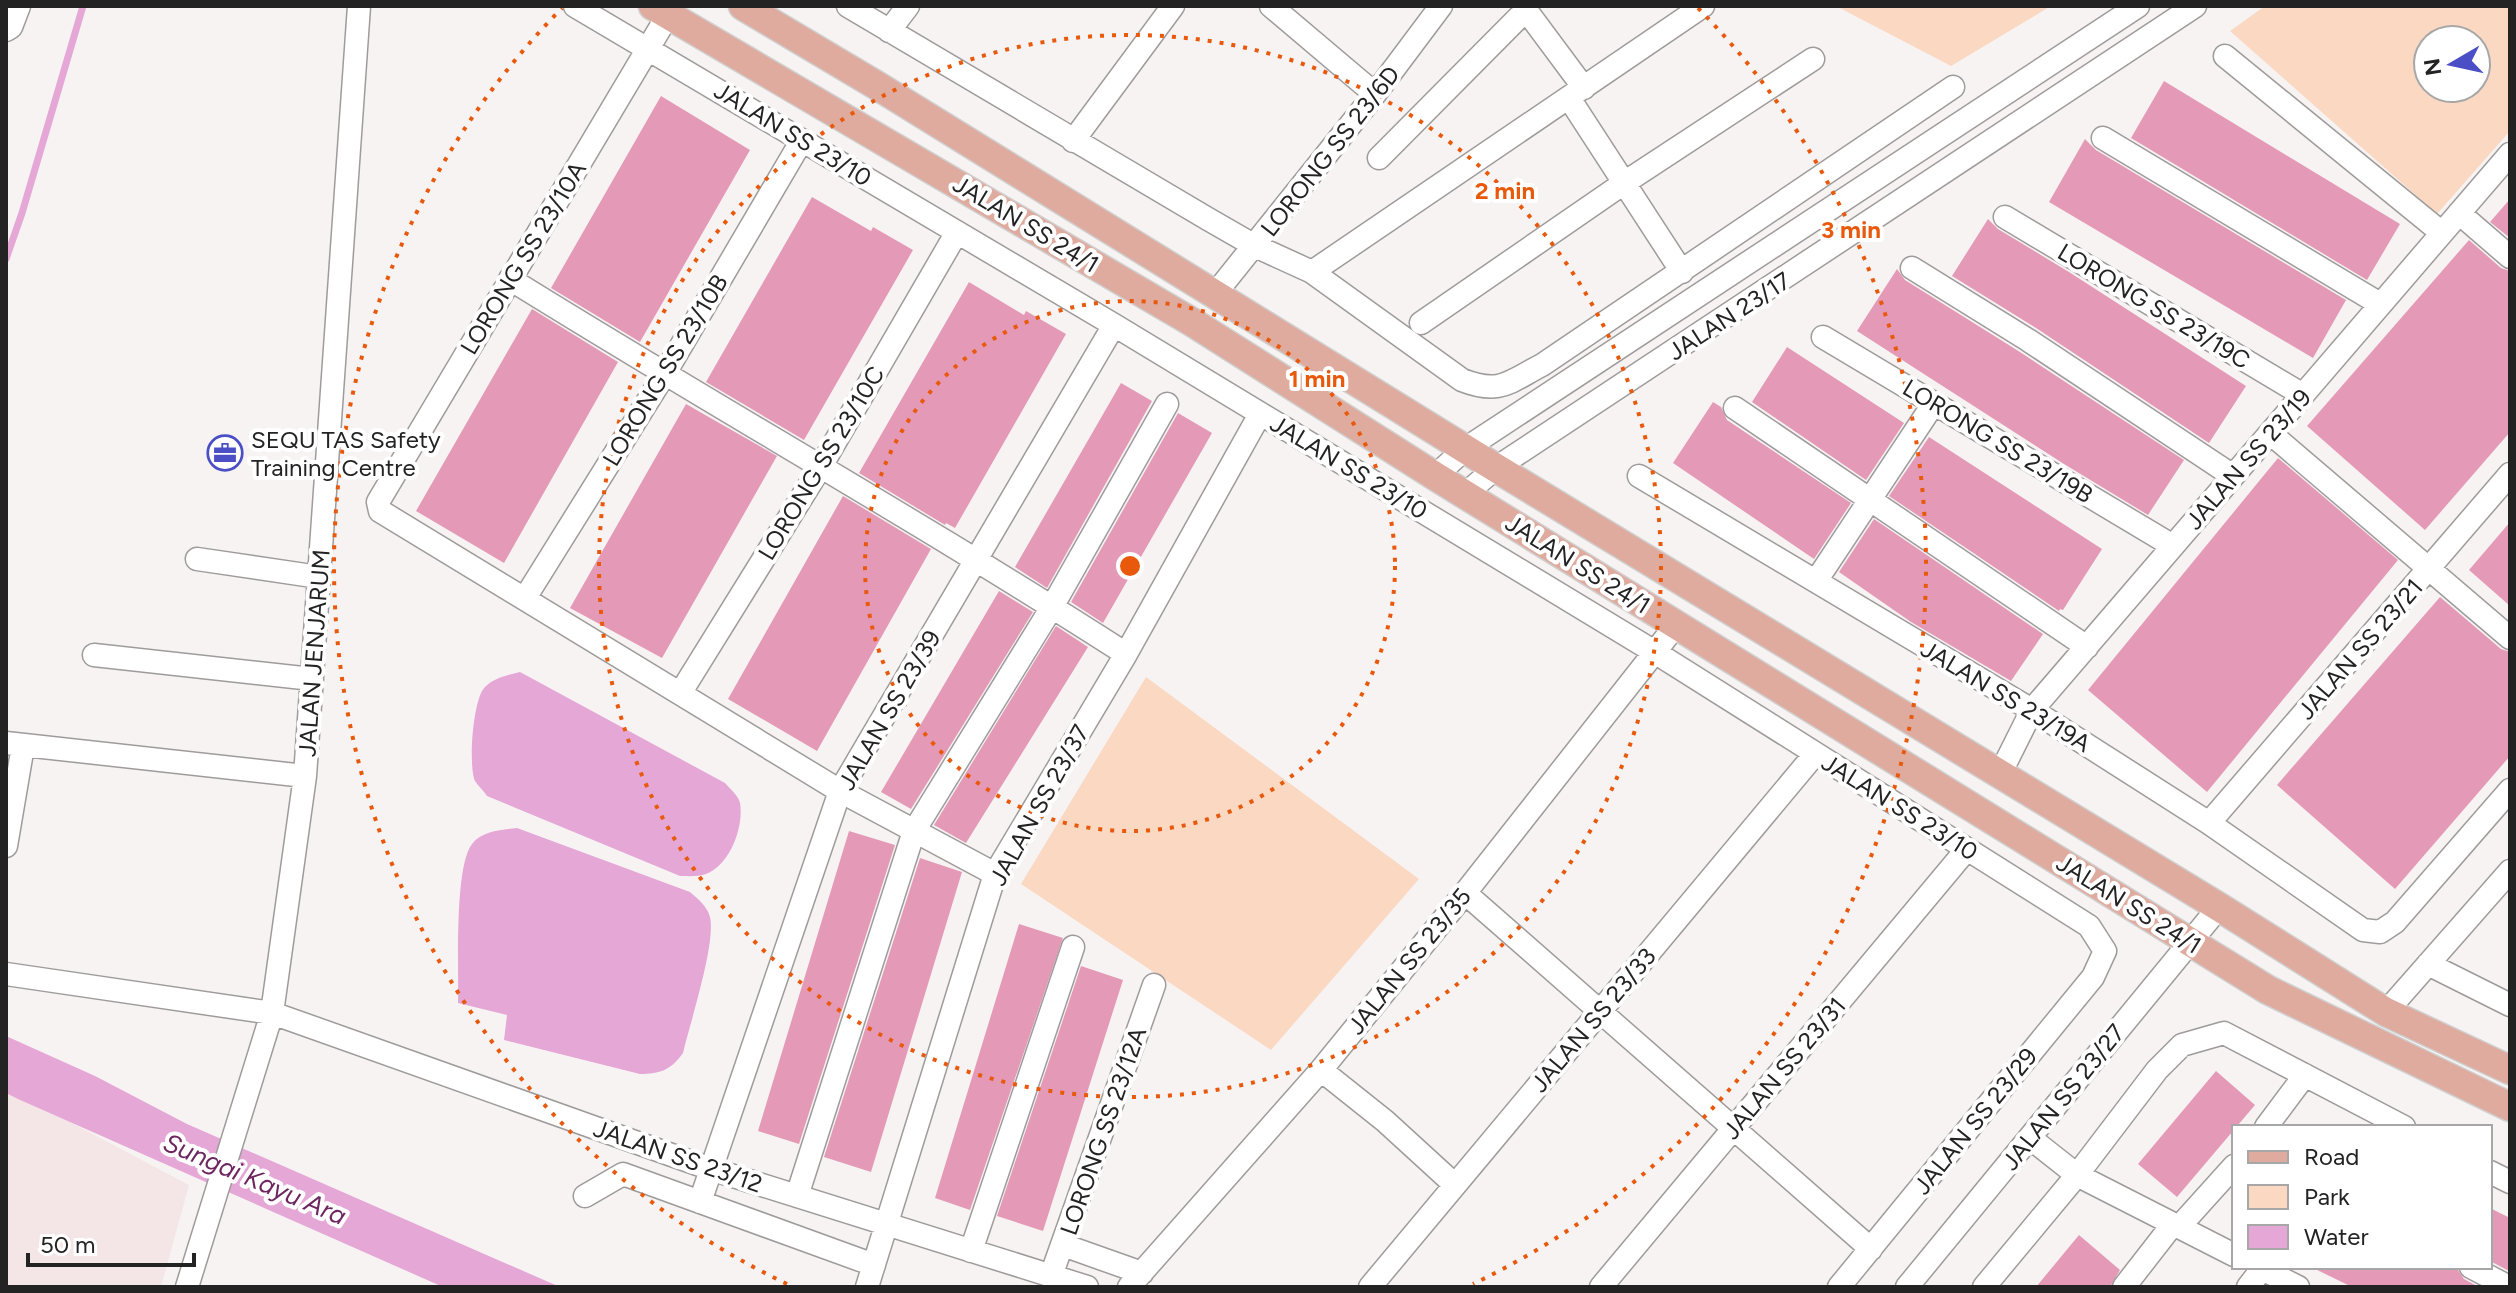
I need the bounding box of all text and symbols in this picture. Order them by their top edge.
north arrow [2412,24,2492,104]
text: N [2418,57,2447,78]
street label: LORONG SS 23/6D [1254,60,1406,242]
street label: JALAN SS 23/10 [709,76,877,192]
street label: LORONG SS 23/10A [454,156,592,360]
street label: JALAN SS 24/1 [948,169,1104,279]
text: 2 min [1475,176,1535,205]
text: 3 min [1821,215,1881,244]
street label: LORONG SS 23/19C [2053,237,2255,375]
street label: JALAN 23/17 [1662,266,1796,366]
street label: LORONG SS 23/10B [596,269,734,471]
street label: LORONG SS 23/10C [752,361,890,565]
text: 1 min [1289,364,1345,393]
street label: LORONG SS 23/19B [1898,373,2098,509]
street label: JALAN SS 23/19 [2179,383,2317,535]
street label: JALAN SS 23/10 [1265,409,1433,525]
place label: SEQU TAS Safety Training Centre [251,425,441,482]
office icon: SEQU TAS Safety Training Centre [206,434,244,472]
street label: JALAN SS 24/1 [1500,508,1656,620]
street label: JALAN JENJARUM [292,548,336,758]
centre of rings [1116,552,1144,580]
street label: JALAN SS 23/21 [2291,573,2429,725]
street label: JALAN SS 23/39 [832,625,946,795]
street label: JALAN SS 23/19A [1916,634,2097,758]
street label: JALAN SS 23/37 [983,720,1095,890]
street label: JALAN SS 23/10 [1817,747,1983,867]
street label: JALAN SS 24/1 [2051,848,2207,960]
street label: JALAN SS 23/35 [1341,882,1477,1040]
street label: JALAN SS 23/33 [1524,942,1662,1098]
street label: JALAN SS 23/31 [1716,991,1852,1145]
street label: JALAN SS 23/27 [1995,1018,2131,1176]
street label: LORONG SS 23/12A [1054,1023,1152,1239]
street label: JALAN SS 23/29 [1907,1042,2043,1200]
street label: JALAN SS 23/12 [590,1114,766,1198]
legend [2232,1125,2492,1269]
water label: Sungai Kayu Ara [159,1126,351,1232]
text: Road [2304,1142,2359,1171]
text: Park [2304,1182,2350,1211]
scale bar [28,1217,194,1267]
text: Water [2304,1222,2369,1251]
text: 50 m [40,1230,96,1259]

